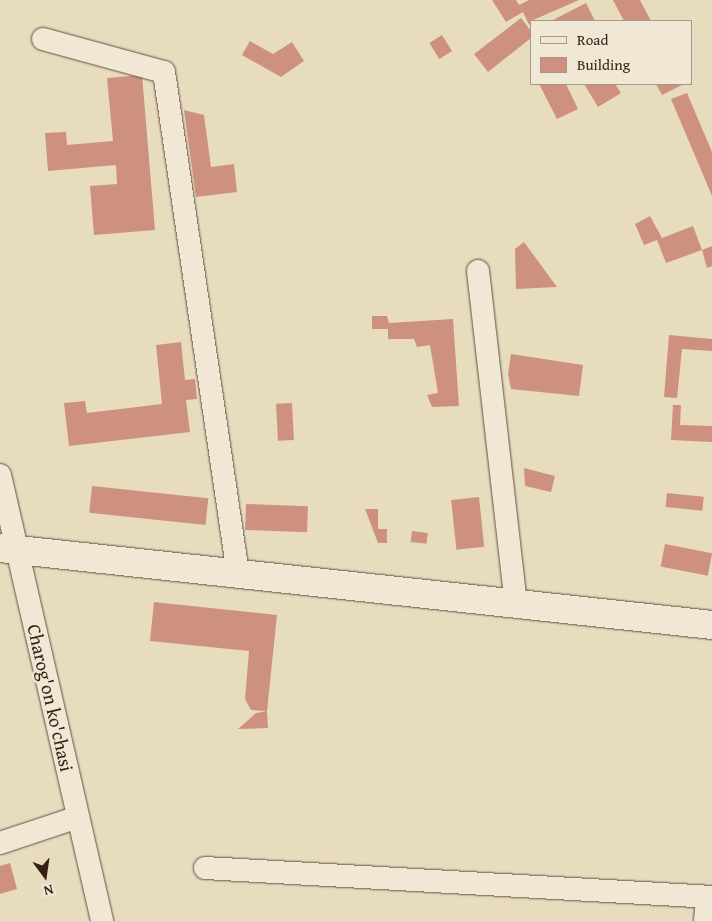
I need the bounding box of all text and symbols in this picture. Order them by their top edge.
legend [530,20,692,85]
text: Road [577,29,608,50]
text: Building [577,54,630,75]
street label: Charog'on ko'chasi [22,622,78,774]
north arrow [20,851,70,901]
text: N [42,880,56,901]

